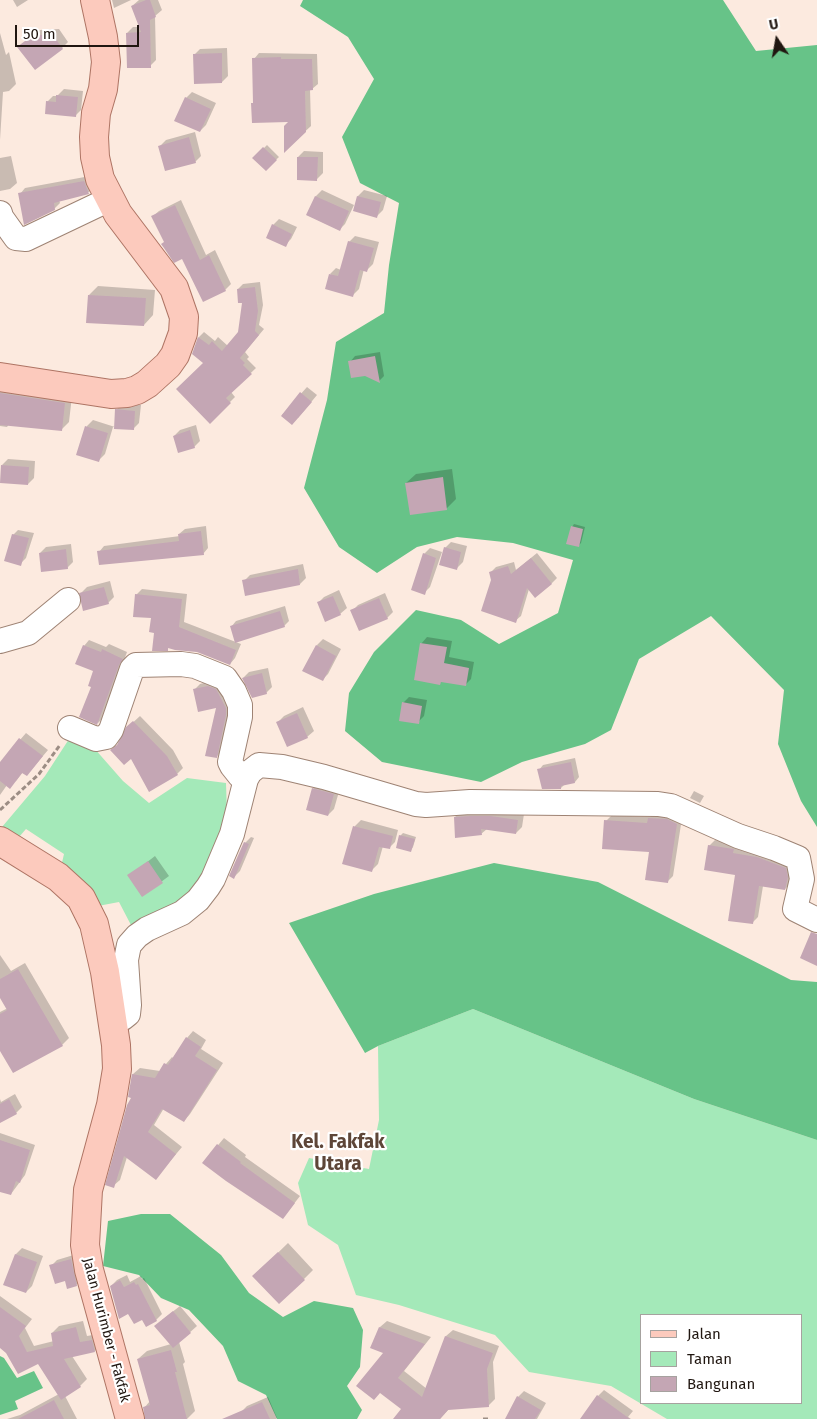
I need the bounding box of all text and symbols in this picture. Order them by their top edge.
scale bar [18,15,141,47]
north arrow [752,15,802,65]
text: U [768,16,780,34]
text: 50 m [23,25,56,43]
district label: Kel. Fakfak Utara [291,1132,385,1176]
street label: Jalan Hurimber - Fakfak [79,1256,133,1404]
legend [640,1314,802,1404]
text: Jalan [687,1325,721,1343]
text: Taman [687,1350,732,1368]
text: Bangunan [687,1375,755,1393]

